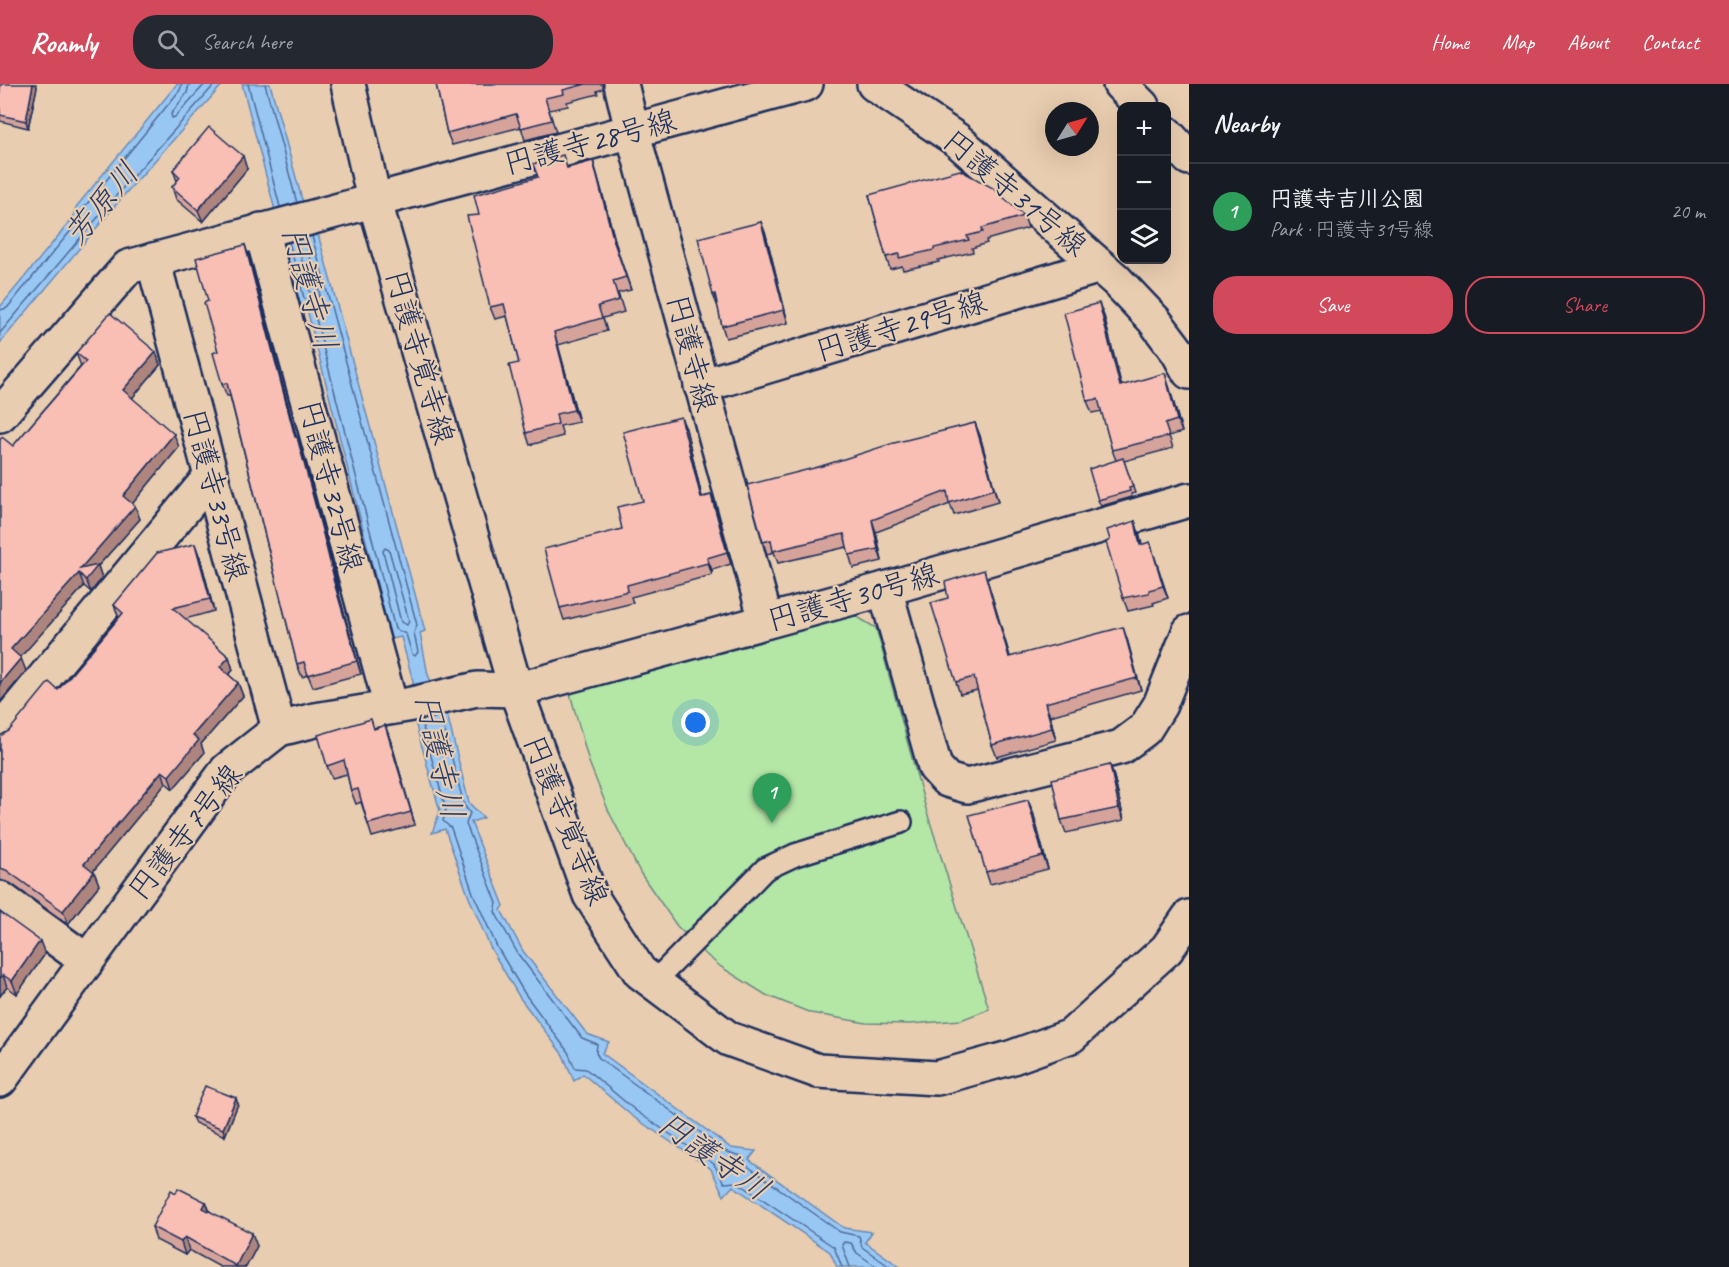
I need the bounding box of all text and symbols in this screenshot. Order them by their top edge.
search box [133,15,553,69]
text: Roamly [30,25,97,60]
icon: search [154,26,187,59]
text: Search here [202,28,292,56]
text: Home [1431,29,1469,55]
text: Map [1502,29,1534,55]
text: About [1567,29,1609,55]
text: Contact [1642,29,1699,55]
street label: 円護寺28号線 [500,101,680,183]
north arrow [1045,102,1099,156]
map controls [1117,102,1171,264]
button: + [1117,102,1171,156]
text: Nearby [1213,107,1278,140]
street label: 円護寺31号線 [935,122,1095,264]
water label: 芳原川 [55,153,148,253]
button: − [1117,156,1171,210]
text: 円護寺吉川公園 [1270,185,1424,213]
text: 1 [1228,199,1237,224]
text: 20 m [1671,199,1705,224]
button: layers [1117,210,1171,264]
text: Park · 円護寺31号線 [1270,217,1433,242]
water label: 円護寺川 [272,221,347,355]
street label: 円護寺覚寺線 [377,265,463,449]
button: Save [1213,276,1453,334]
button: Share [1465,276,1705,334]
street label: 円護寺29号線 [811,282,991,370]
street label: 円護寺線 [658,290,726,416]
street label: 円護寺32号線 [290,396,372,576]
street label: 円護寺33号線 [175,405,257,585]
street label: 円護寺30号線 [763,554,943,640]
water label: 円護寺川 [405,689,474,823]
your location [681,708,710,737]
street label: 円護寺覚寺線 [515,729,617,911]
street label: 円護寺7号線 [120,756,250,908]
pin: 1 [752,774,792,823]
water label: 円護寺川 [650,1103,778,1210]

